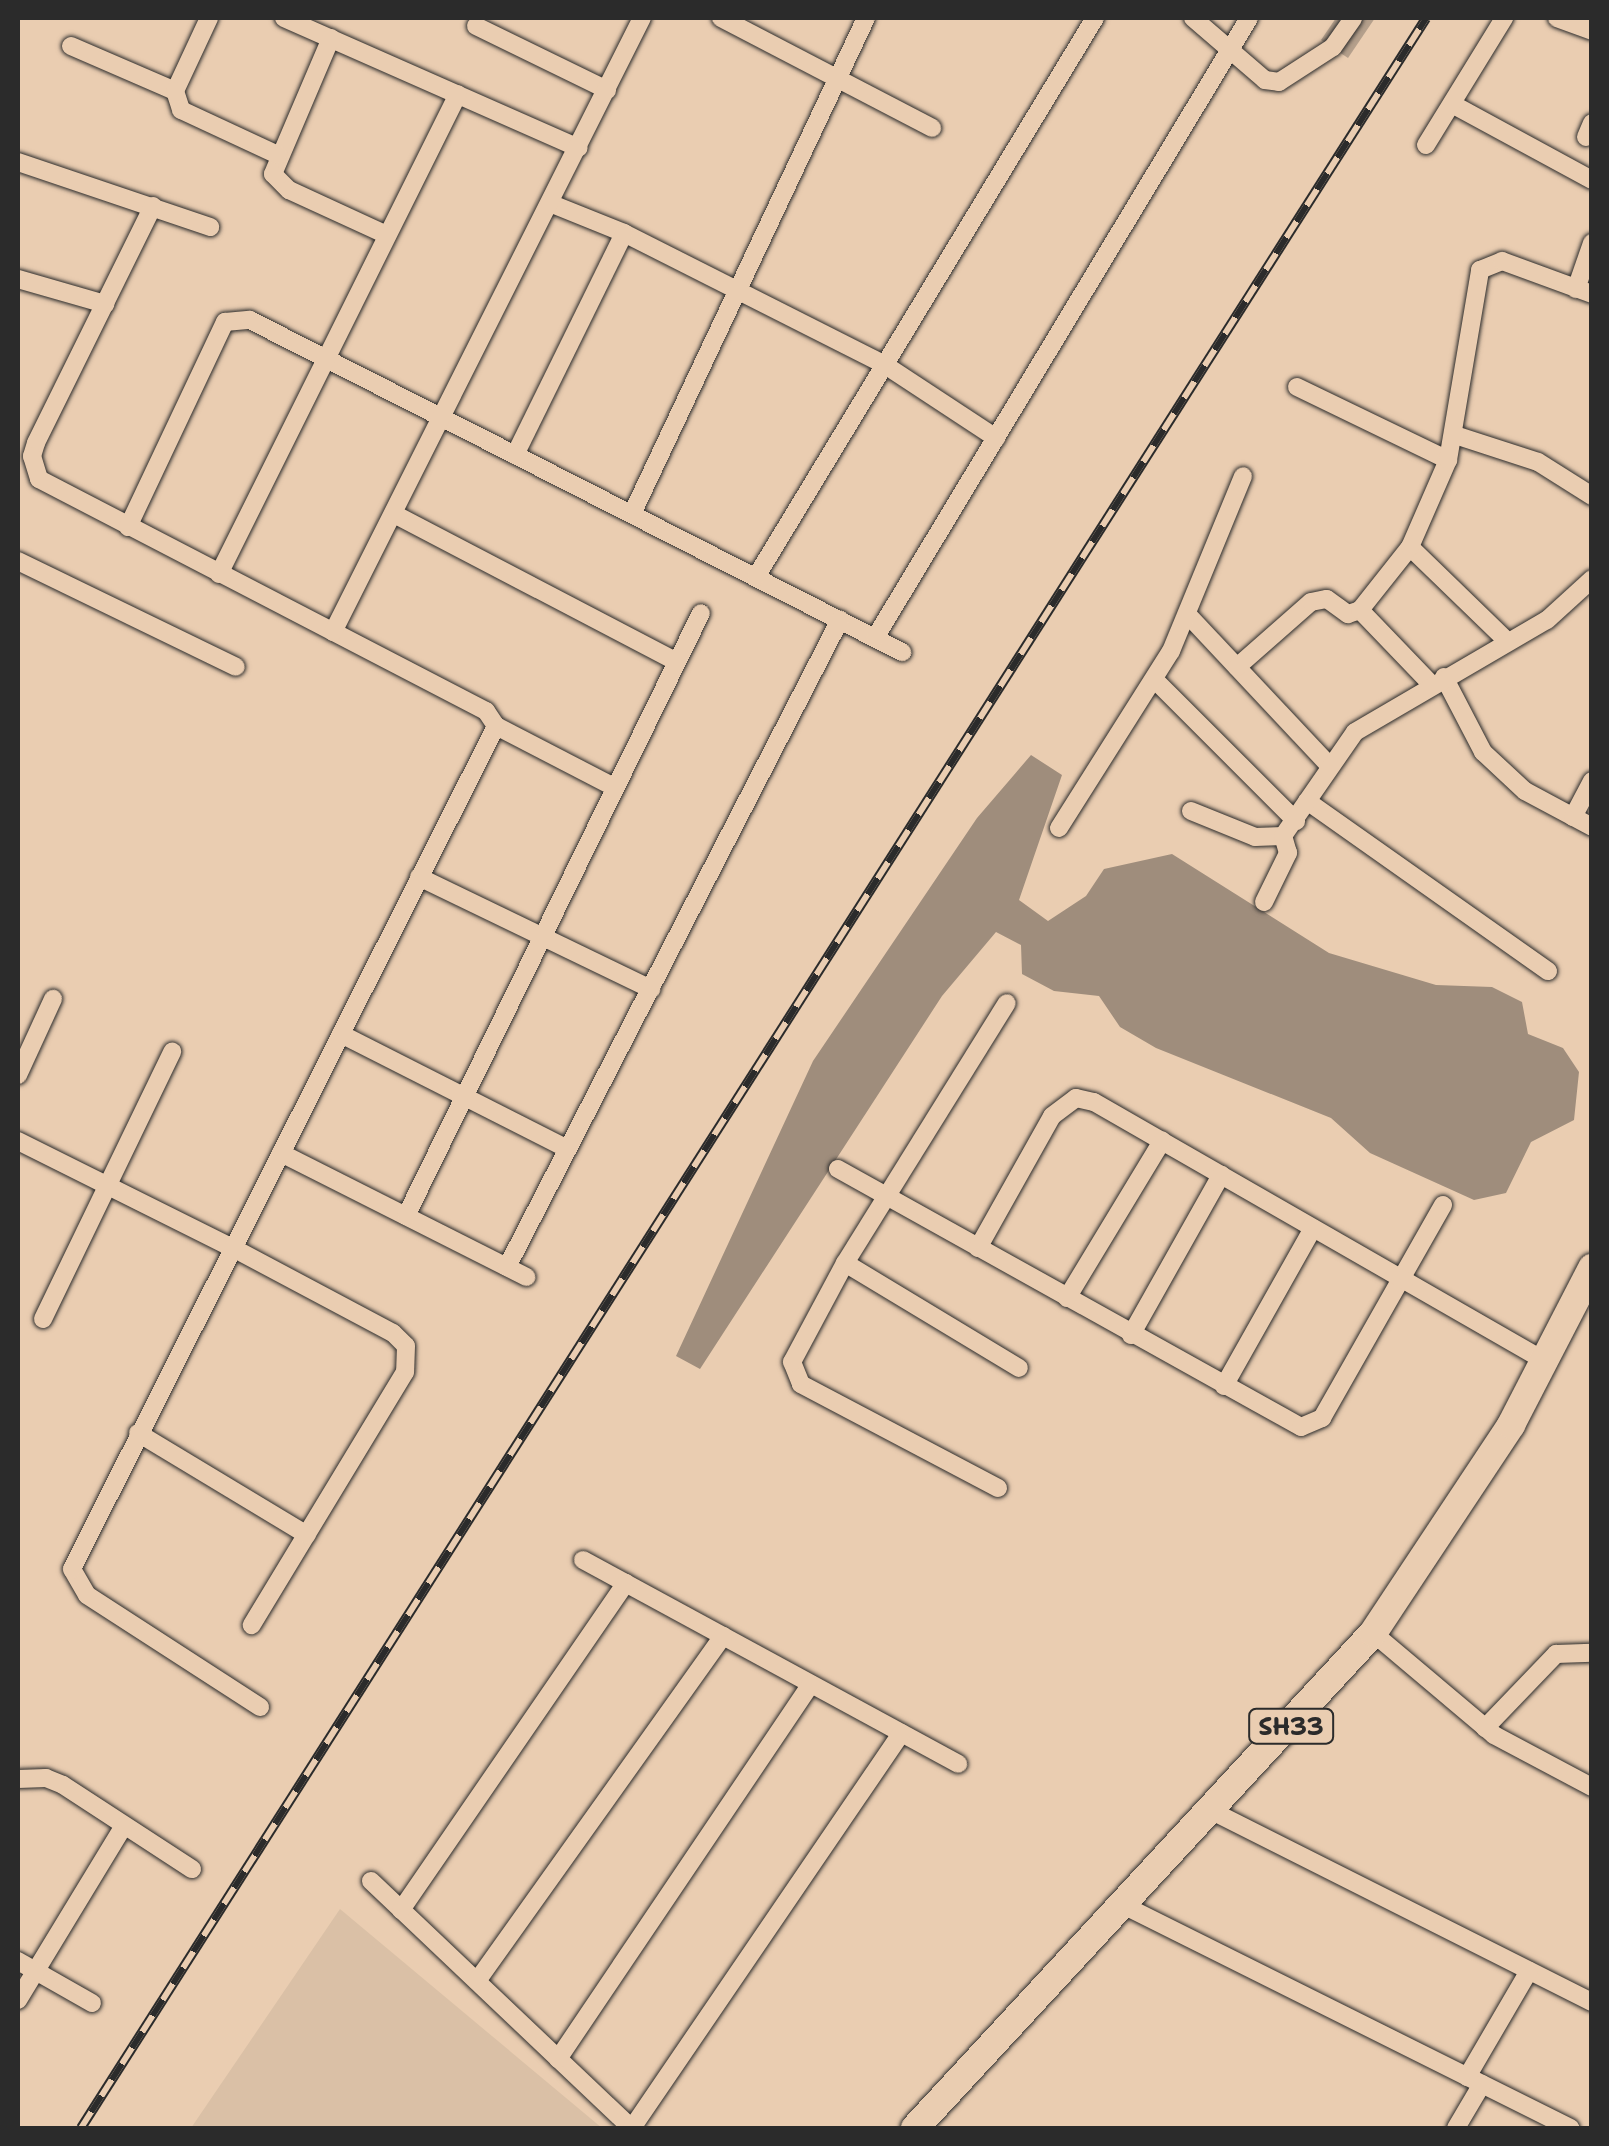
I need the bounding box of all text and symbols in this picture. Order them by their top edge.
road number: SH33 [1246,1706,1336,1746]

